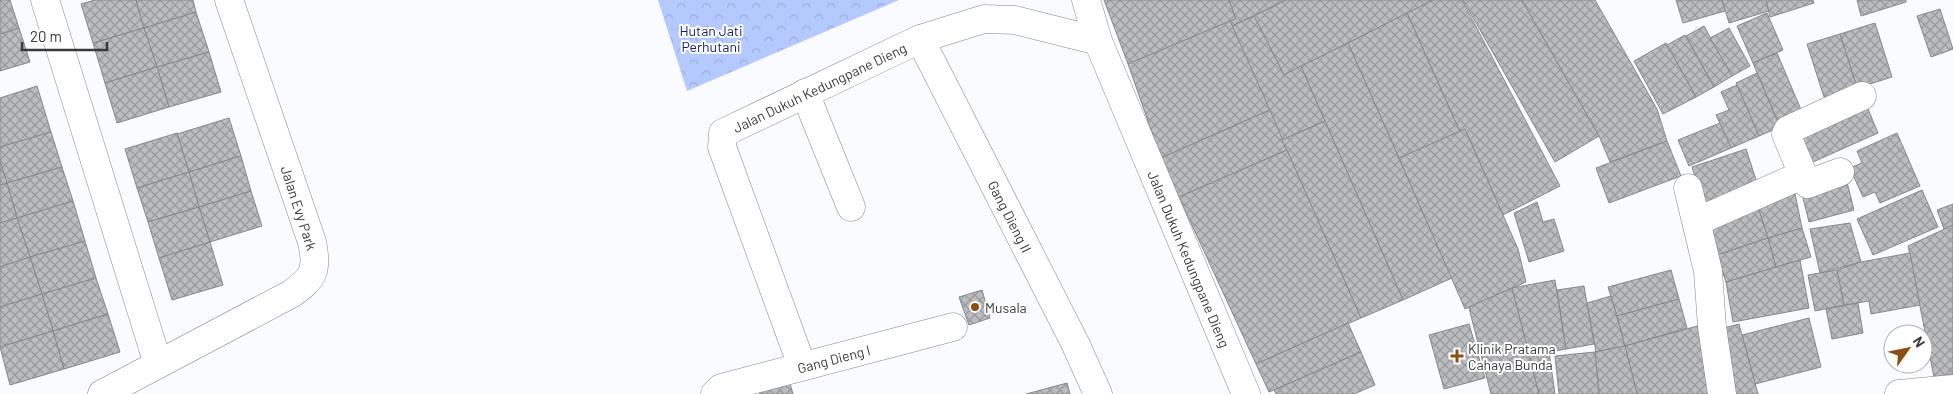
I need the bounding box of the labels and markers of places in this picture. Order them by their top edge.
place label: Musala [985,299,1027,316]
marker: Musala [969,301,981,313]
place label: Klinik Pratama Cahaya Bunda [1468,340,1556,373]
marker: Klinik Pratama Cahaya Bunda [1450,349,1464,363]

